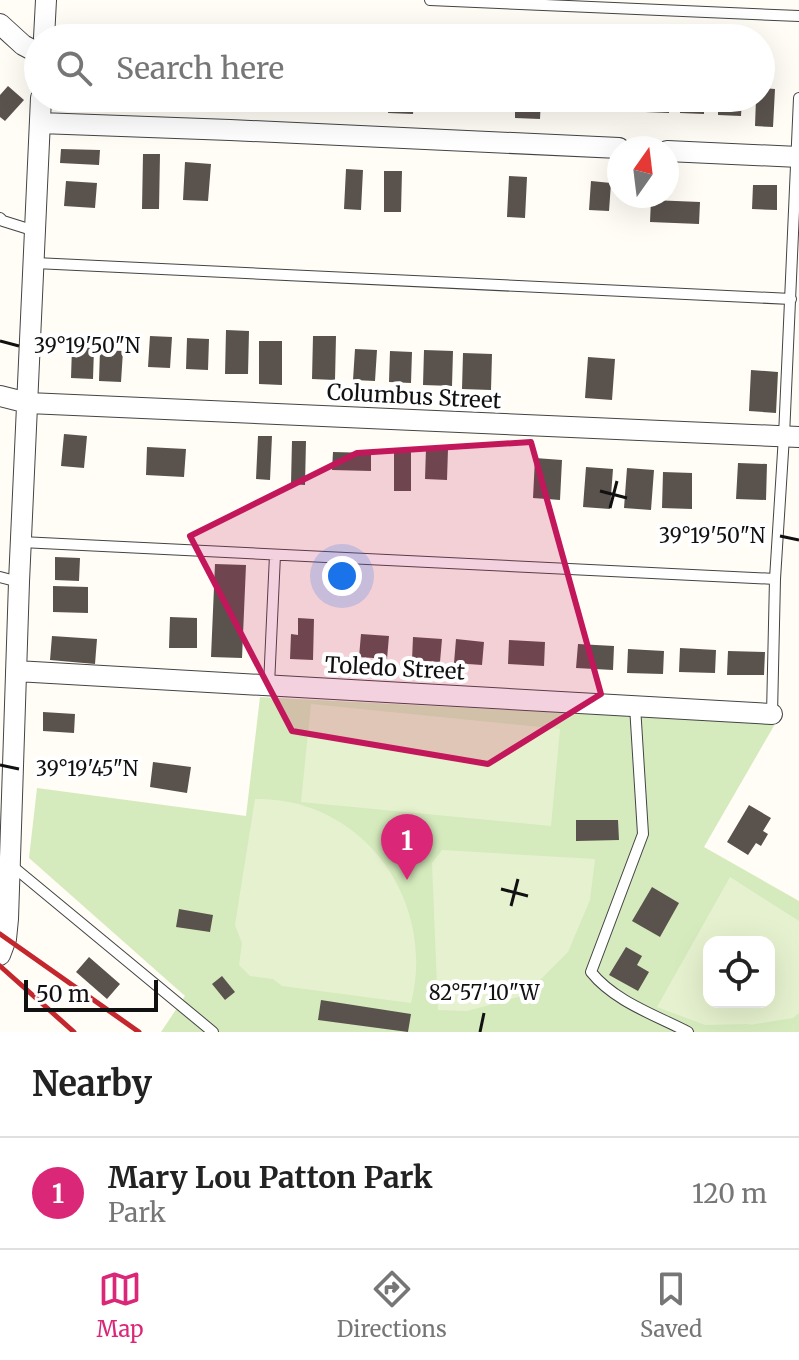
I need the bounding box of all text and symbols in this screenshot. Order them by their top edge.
search box [24,24,775,112]
icon: search [52,46,96,90]
text: Search here [116,49,284,87]
north arrow [607,136,679,208]
text: 39°19'50"N [34,333,141,358]
street label: Columbus Street [326,377,502,415]
text: 39°19'50"N [659,523,766,548]
your location [322,556,362,596]
street label: Toledo Street [324,650,466,686]
text: 39°19'45"N [36,756,139,781]
pin: 1 [381,814,433,880]
map controls [703,936,775,1008]
button: locate [703,936,775,1008]
scale bar [24,976,158,1012]
text: 50 m [36,980,90,1008]
text: 82°57'10"W [429,980,540,1005]
text: Nearby [32,1063,152,1105]
text: Mary Lou Patton Park [108,1158,432,1196]
text: 1 [52,1177,64,1210]
text: 120 m [692,1177,767,1210]
text: Park [108,1196,166,1229]
tab: Map [97,1267,144,1343]
tab: Directions [337,1267,447,1343]
tab: Saved [640,1267,702,1343]

